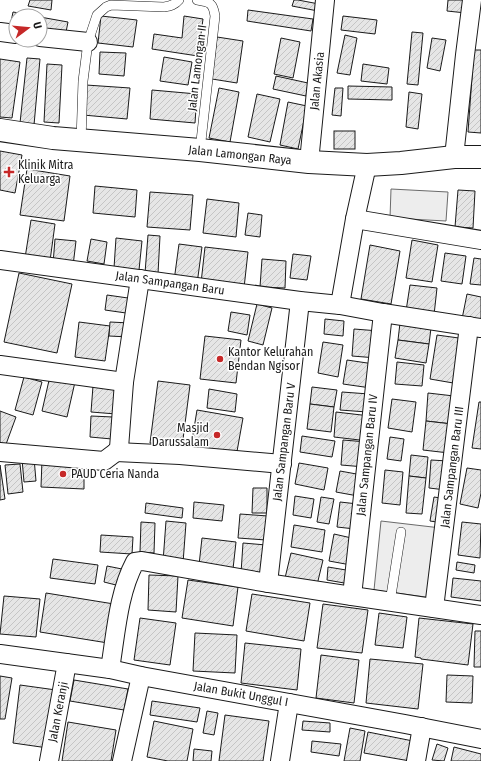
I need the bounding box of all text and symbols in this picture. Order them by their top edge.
north arrow [8,8,48,48]
text: U [30,20,44,30]
street label: Jalan Lamongan II [185,24,209,112]
street label: Jalan Akasia [307,51,327,111]
street label: Jalan Lamongan Raya [188,143,292,167]
place label: Klinik Mitra Keluarga [18,158,74,186]
marker: Klinik Mitra Keluarga [3,166,15,178]
street label: Jalan Sampangan Baru [115,268,225,298]
place label: Kantor Kelurahan Bendan Ngisor [228,345,313,373]
marker: Kantor Kelurahan Bendan Ngisor [215,354,225,364]
street label: Jalan Sampangan Baru V [270,381,298,502]
street label: Jalan Sampangan Baru IV [354,393,380,516]
street label: Jalan Sampangan Baru III [438,405,466,529]
place label: Masjid Darussalam [152,421,209,449]
marker: Masjid Darussalam [212,430,222,440]
place label: PAUD Ceria Nanda [71,467,159,481]
marker: PAUD Ceria Nanda [58,469,68,479]
street label: Jalan Bukit Unggul I [193,679,289,709]
street label: Jalan Keranji [45,681,71,743]

